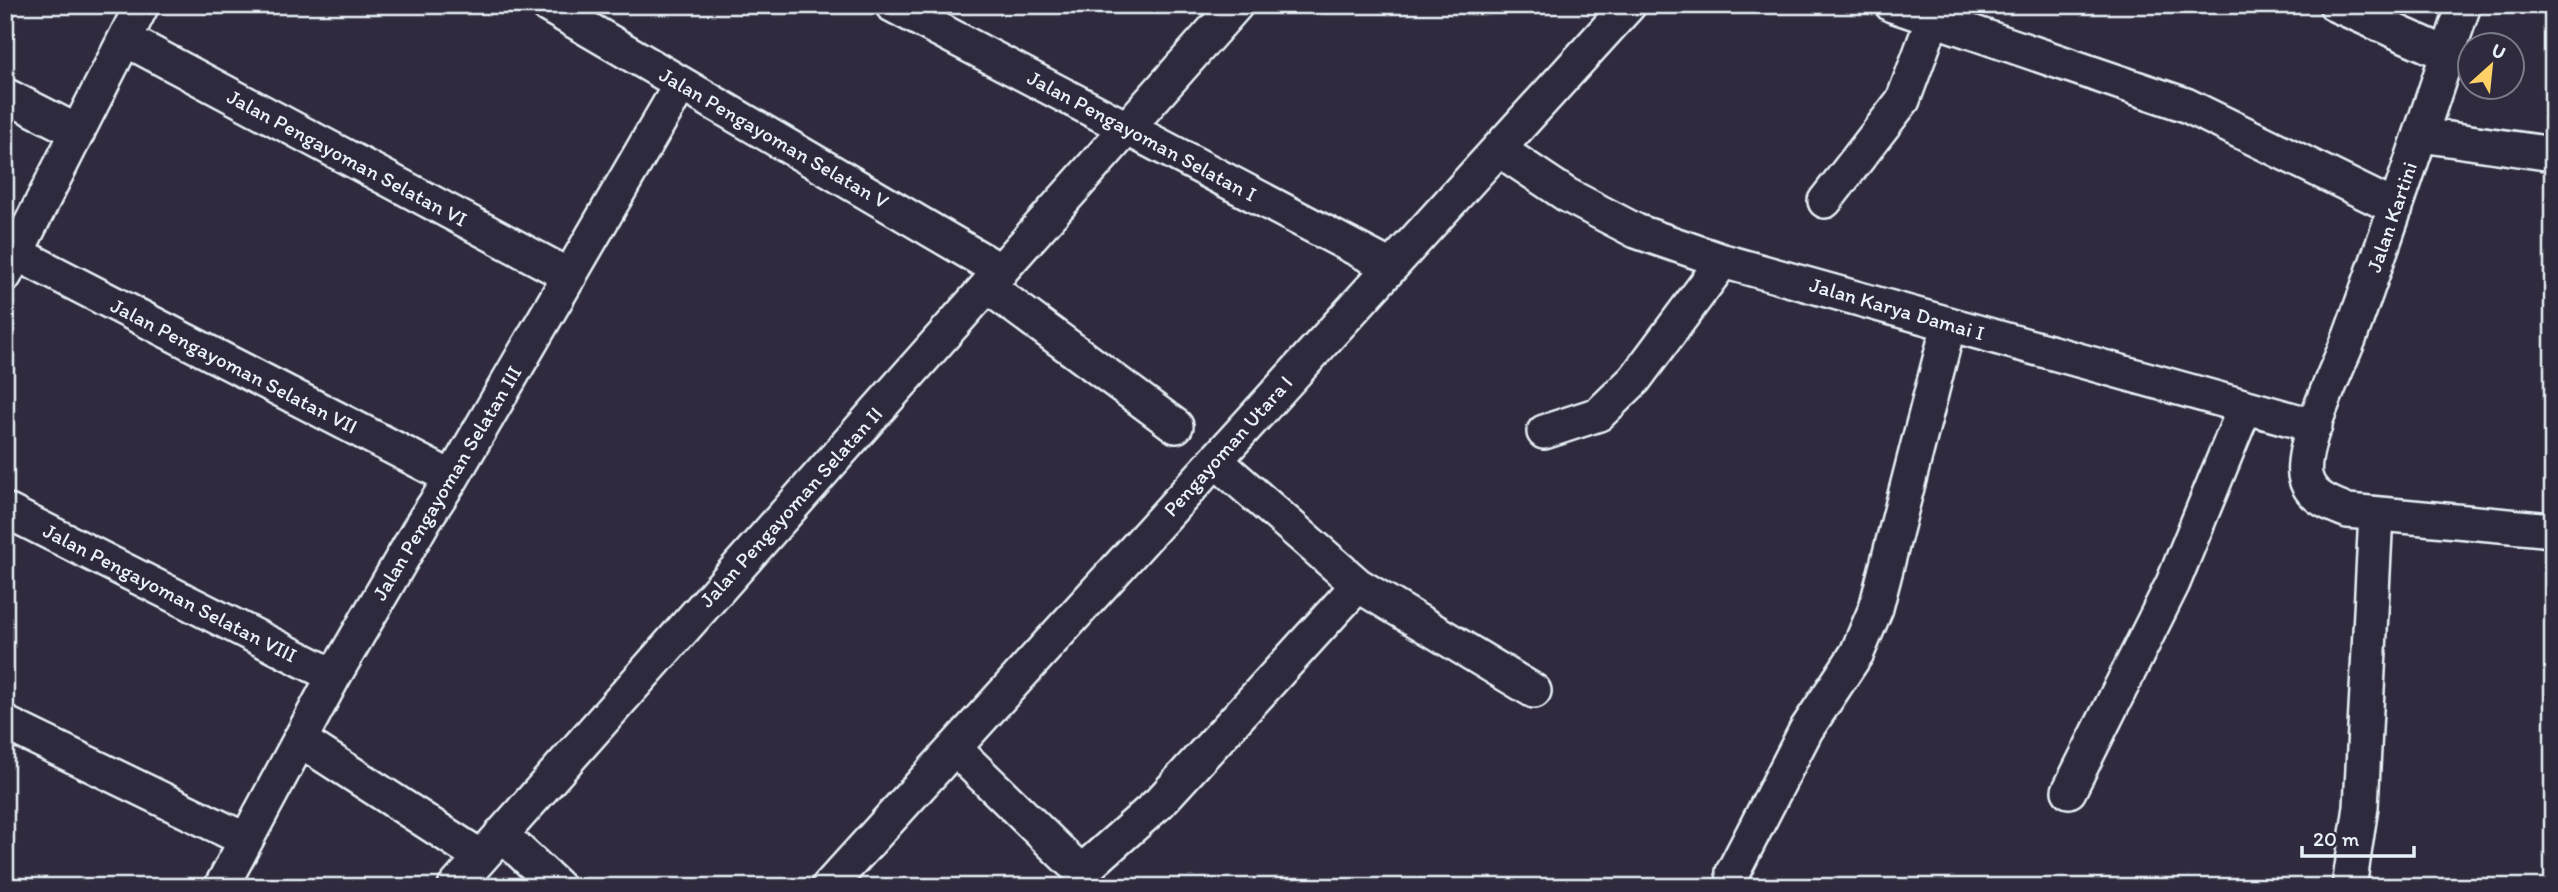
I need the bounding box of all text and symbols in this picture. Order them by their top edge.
north arrow [2456,32,2526,102]
text: U [2488,38,2509,64]
street label: Jalan Pengayoman Selatan V [655,62,894,214]
street label: Jalan Pengayoman Selatan I [1023,65,1261,207]
street label: Jalan Pengayoman Selatan VI [223,84,471,232]
street label: Jalan Kartini [2361,158,2422,275]
street label: Jalan Karya Damai I [1807,272,1987,345]
street label: Jalan Pengayoman Selatan VII [107,292,362,439]
street label: Jalan Pengayoman Selatan III [367,361,527,604]
street label: Pengayoman Utara I [1158,370,1297,521]
street label: Jalan Pengayoman Selatan II [694,401,887,612]
street label: Jalan Pengayoman Selatan VIII [39,518,301,668]
scale bar [2302,815,2414,859]
text: 20 m [2313,826,2360,851]

